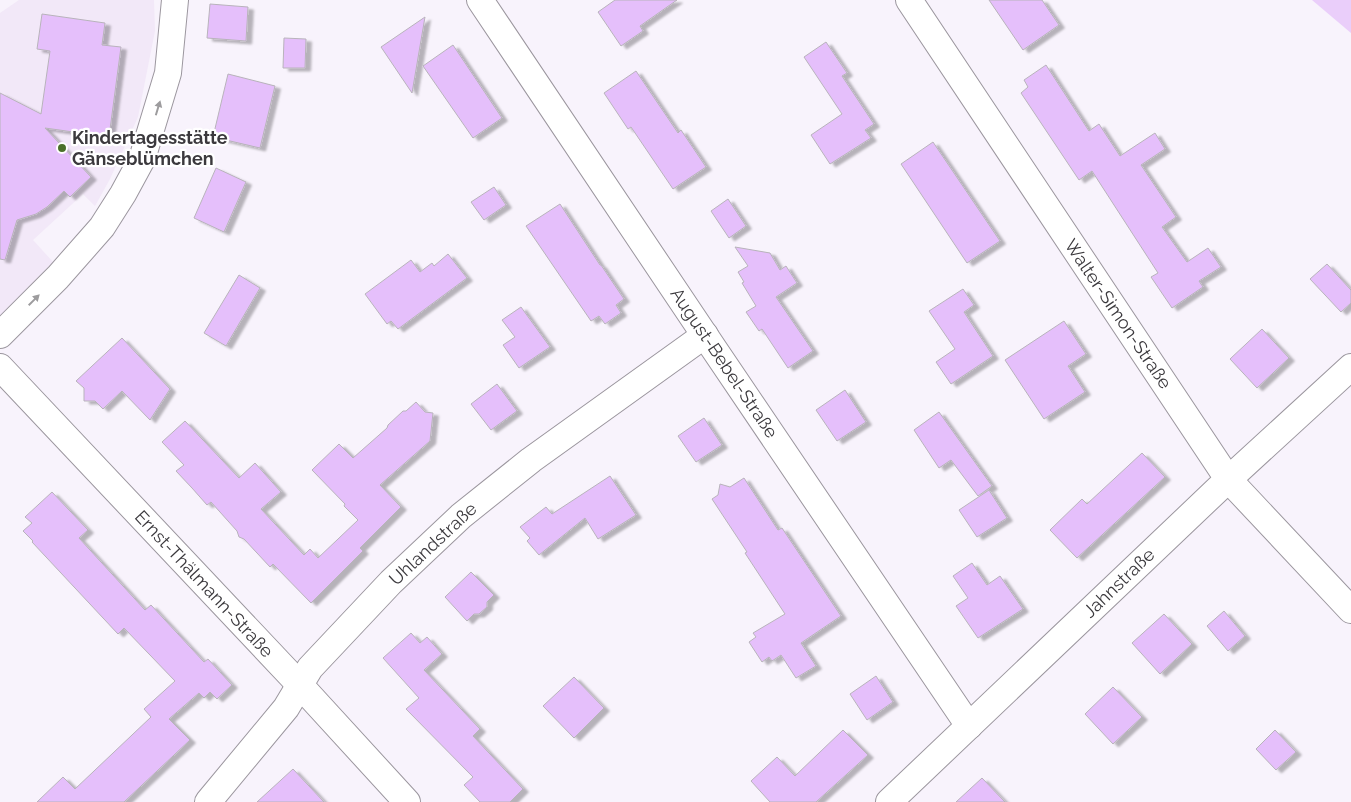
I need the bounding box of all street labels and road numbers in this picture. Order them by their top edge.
street label: Walter-Simon-Straße [1061,235,1177,393]
street label: August-Bebel-Straße [666,284,783,442]
street label: Uhlandstraße [385,498,481,589]
street label: Ernst-Thälmann-Straße [131,506,278,662]
street label: Jahnstraße [1079,543,1159,622]

